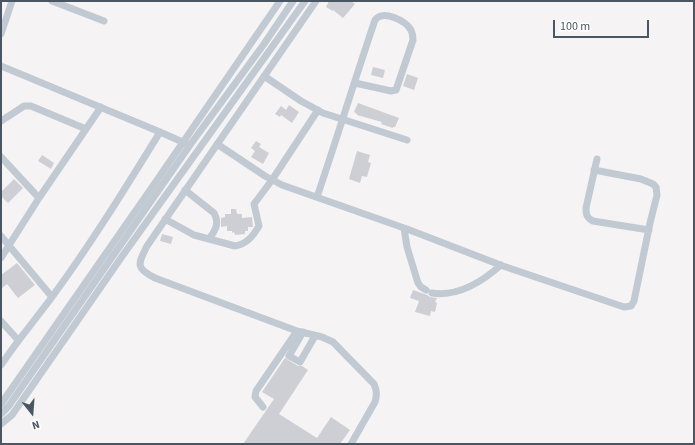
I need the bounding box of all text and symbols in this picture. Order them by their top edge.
scale bar [555,12,651,38]
text: 100 m [560,18,590,35]
north arrow [12,393,52,433]
text: N [30,417,41,433]

